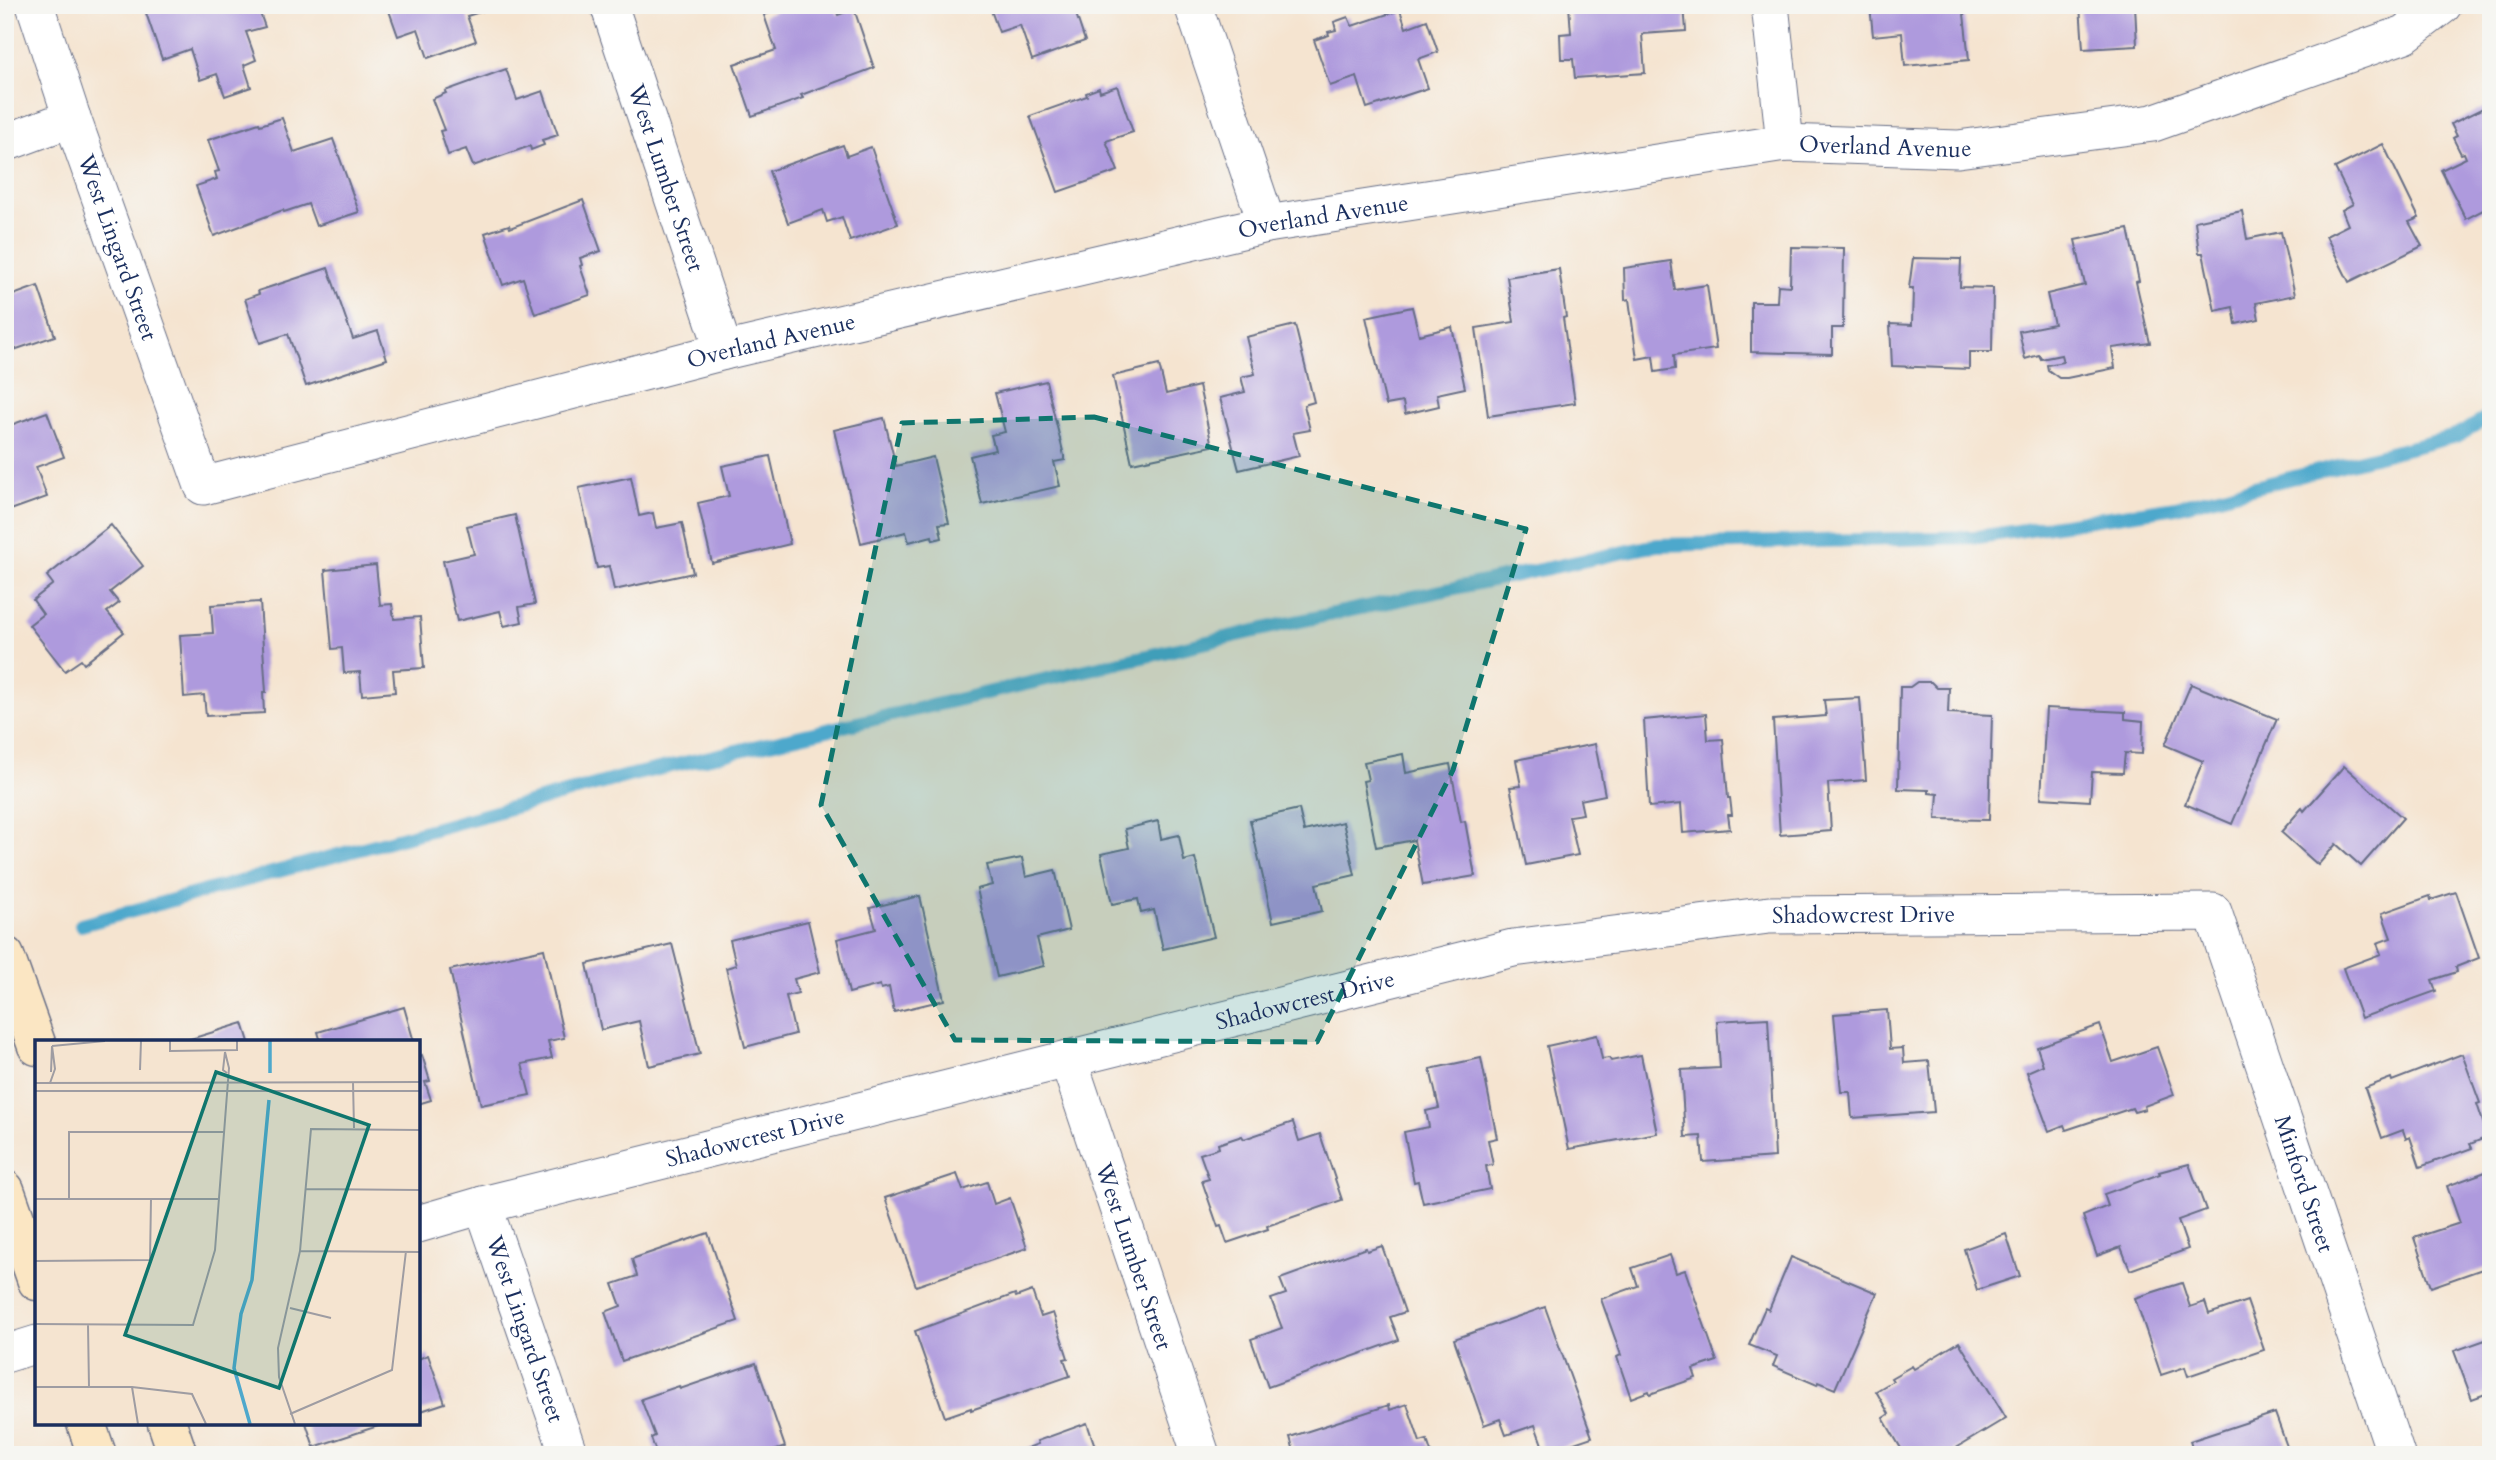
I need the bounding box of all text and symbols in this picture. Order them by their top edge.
street label: West Lumber Street [621,79,712,276]
street label: Overland Avenue [1799,128,1973,165]
street label: West Lingard Street [70,149,165,344]
street label: Overland Avenue [1235,187,1410,246]
street label: Overland Avenue [683,305,858,376]
street label: Shadowcrest Drive [1772,898,1955,930]
street label: Shadowcrest Drive [1212,963,1398,1037]
inset map [35,1040,420,1425]
street label: Shadowcrest Drive [662,1100,848,1174]
street label: Minford Street [2267,1111,2342,1256]
street label: West Lumber Street [1088,1157,1180,1354]
street label: West Lingard Street [479,1230,572,1426]

